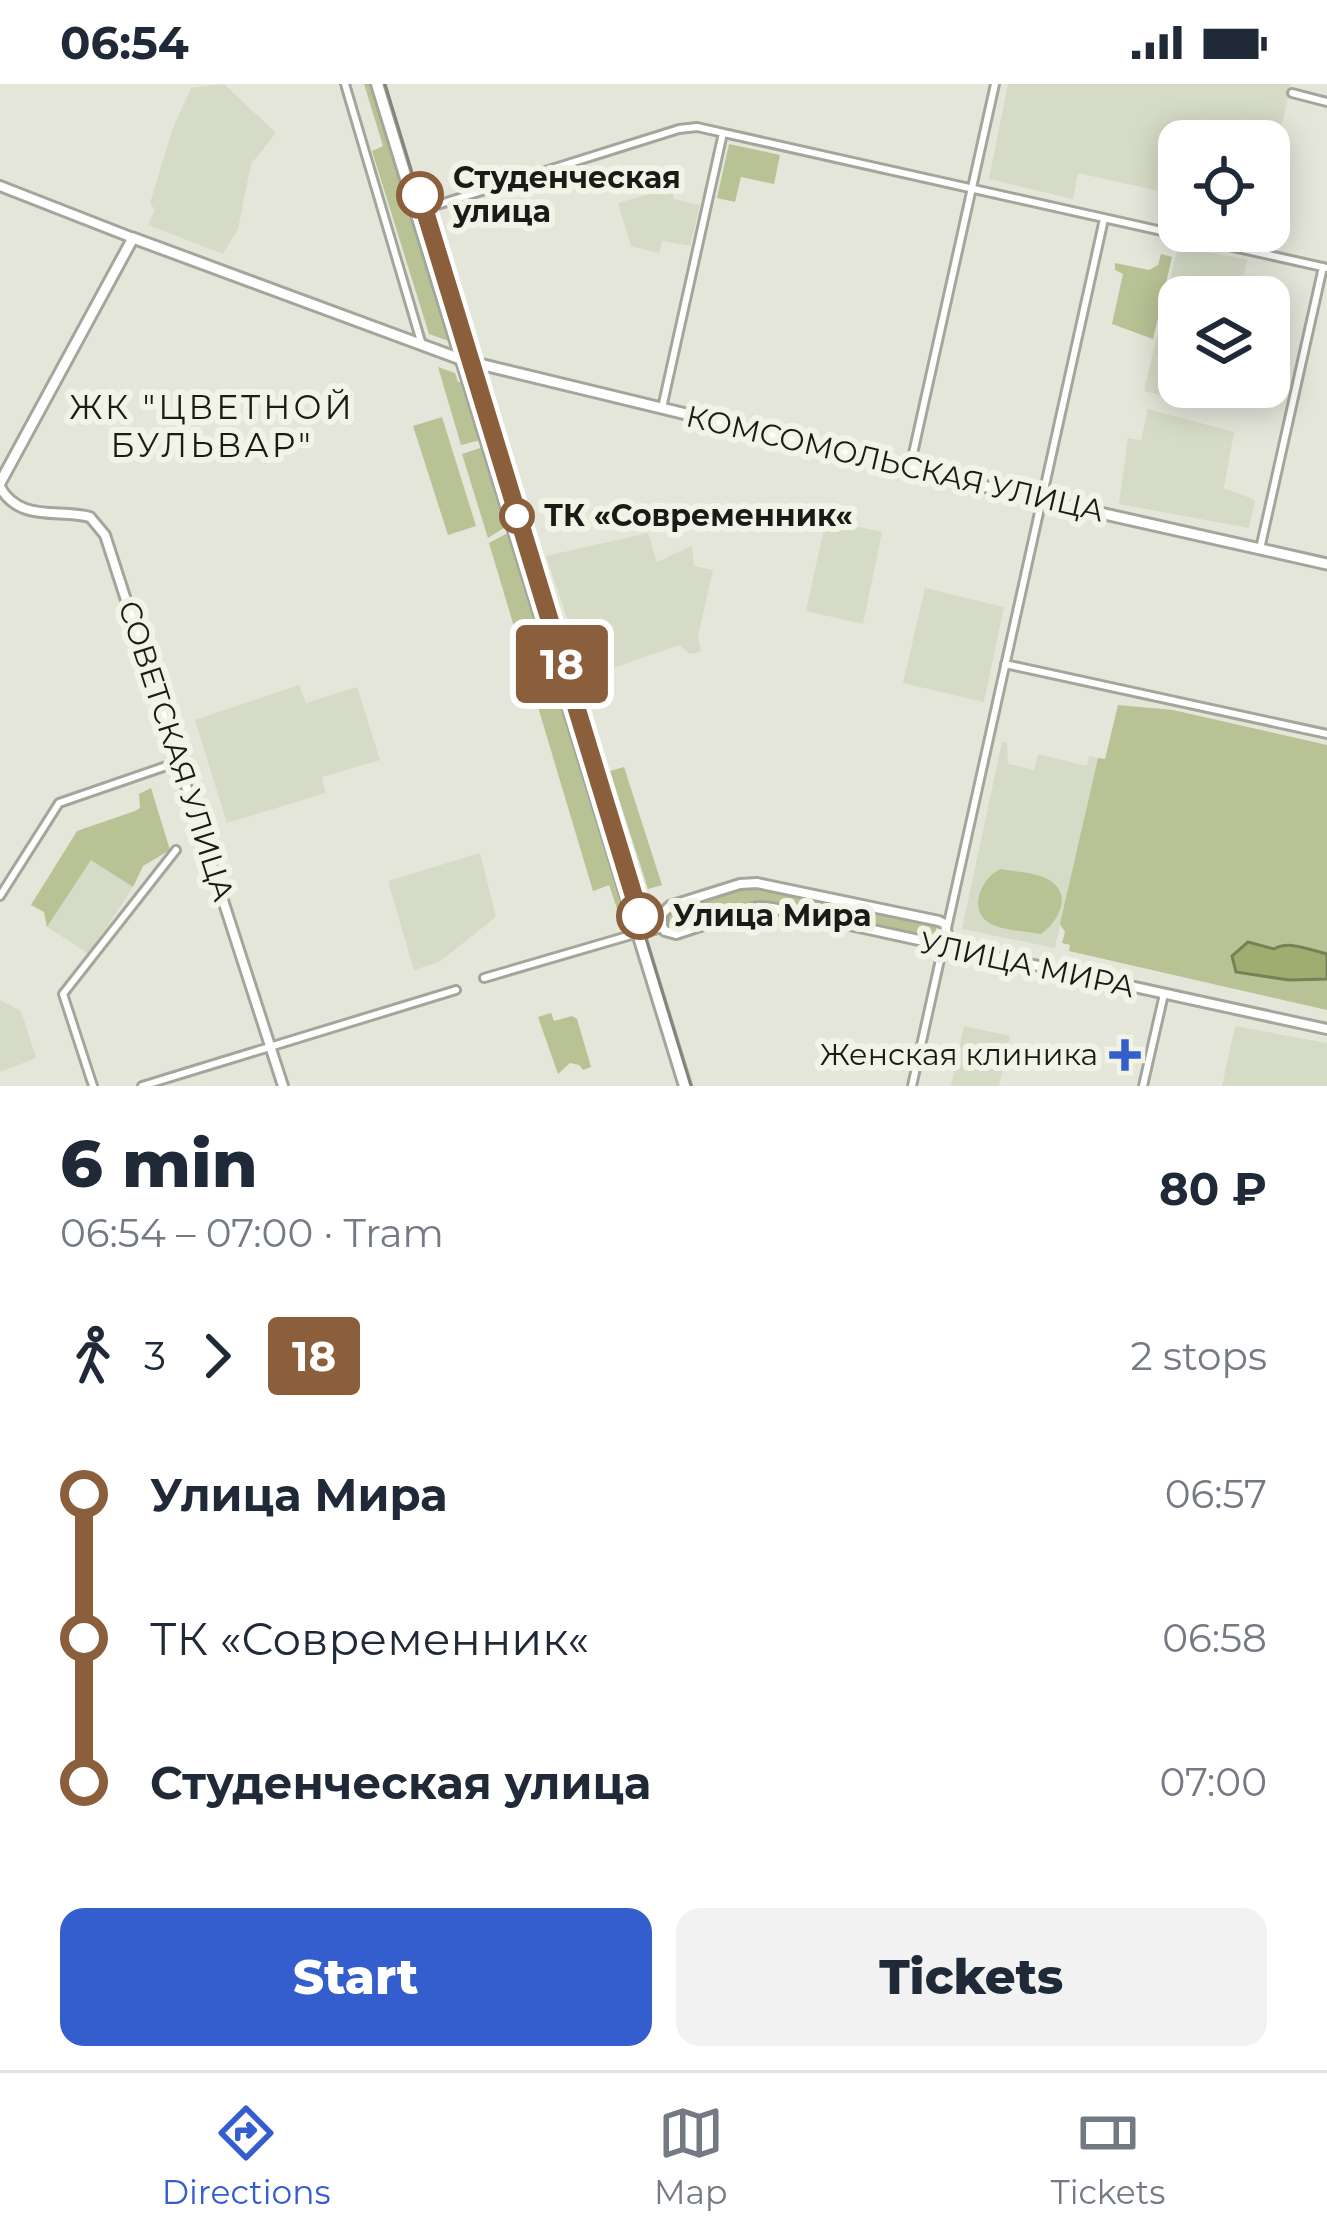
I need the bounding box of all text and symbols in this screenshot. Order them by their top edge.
text: 06:54 [60,15,189,70]
map controls [1158,120,1290,408]
button: locate [1158,120,1290,252]
place label: Студенческая улица [452,159,681,230]
marker: Студенческая улица [398,173,442,217]
button: layers [1158,276,1290,408]
district label: ЖК "ЦВЕТНОЙ БУЛЬВАР" [69,387,355,465]
street label: КОМСОМОЛЬСКАЯ УЛИЦА [683,397,1107,530]
place label: ТК «Современник« [544,497,853,534]
marker: ТК «Современник« [501,500,533,532]
street label: СОВЕТСКАЯ УЛИЦА [110,596,242,906]
line badge: 18 [508,625,616,703]
text: 18 [540,638,584,690]
marker: Улица Мира [618,894,662,938]
place label: Улица Мира [673,897,871,934]
street label: УЛИЦА МИРА [916,924,1138,1005]
place label: Женская клиника [820,1036,1098,1073]
marker: Женская клиника [1109,1039,1141,1071]
text: 6 min [60,1123,258,1204]
text: 80 ₽ [1159,1161,1267,1216]
text: 06:54 – 07:00 · Tram [60,1209,444,1257]
icon: walk [60,1323,126,1389]
icon: forward [184,1323,250,1389]
text: 18 [292,1330,336,1382]
text: 3 [144,1332,166,1380]
text: 2 stops [1131,1332,1267,1380]
text: Улица Мира [150,1467,447,1522]
text: 06:57 [1165,1470,1267,1518]
text: ТК «Современник« [150,1611,589,1666]
text: 06:58 [1162,1614,1267,1662]
text: Студенческая улица [150,1755,651,1810]
text: 07:00 [1159,1758,1267,1806]
button: Start [60,1908,652,2046]
button: Tickets [676,1908,1267,2046]
tab: Directions [162,2100,331,2212]
tab: Map [654,2100,727,2212]
tab: Tickets [1051,2100,1165,2212]

